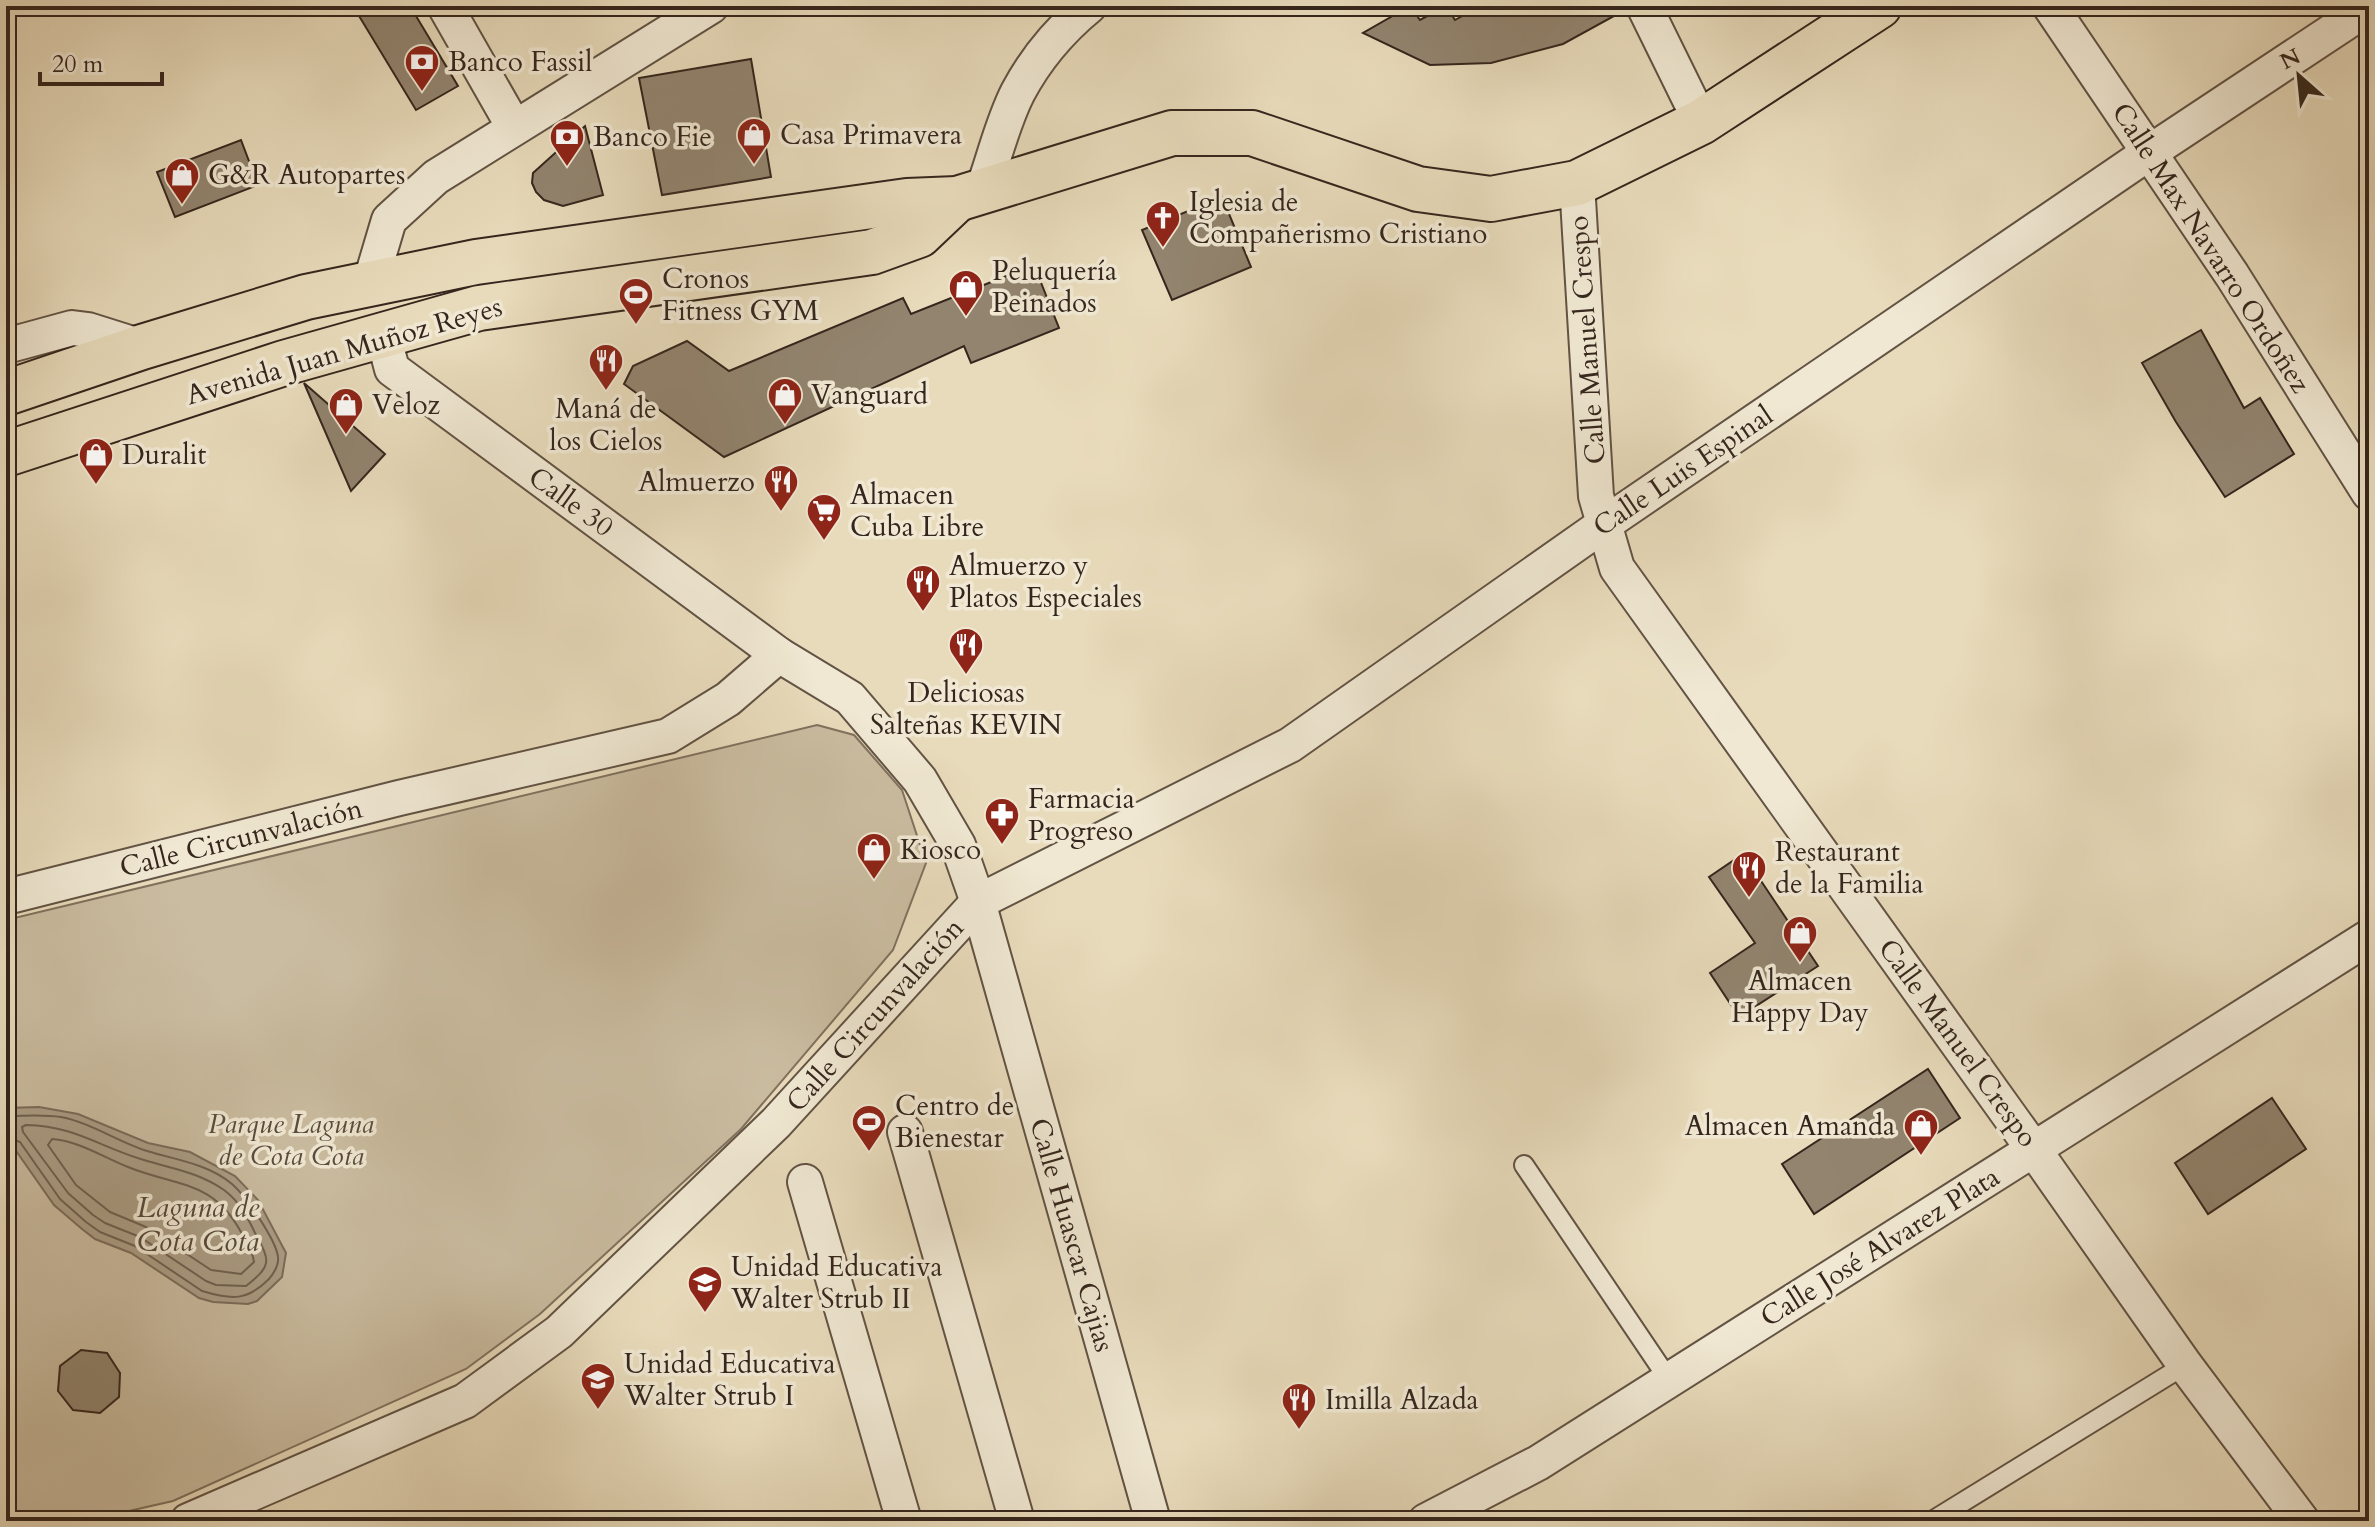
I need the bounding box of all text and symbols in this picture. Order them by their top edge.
scale bar [40,36,162,86]
north arrow [2259,36,2339,116]
text: N [2275,41,2306,77]
bank icon: Banco Fassil [403,43,441,93]
place label: Banco Fassil [448,43,592,81]
text: 20 m [52,48,104,81]
street label: Calle Max Navarro Ordoñez [2103,96,2319,401]
shop icon: Casa Primavera [735,116,773,166]
place label: Casa Primavera [780,116,962,154]
bank icon: Banco Fie [548,118,586,168]
place label: Banco Fie [593,118,712,156]
shop icon: G&R Autopartes [163,156,201,206]
place label: G&R Autopartes [208,156,405,194]
place label: Iglesia de Compañerismo Cristiano [1189,183,1487,253]
church icon: Iglesia de Compañerismo Cristiano [1144,199,1182,249]
street label: Calle Manuel Crespo [1559,215,1615,465]
place label: Peluquería Peinados [992,252,1117,322]
place label: Cronos Fitness GYM [662,260,819,330]
shop icon: Peluquería Peinados [947,268,985,318]
sports icon: Cronos Fitness GYM [617,276,655,326]
street label: Avenida Juan Muñoz Reyes [181,288,507,414]
restaurant icon: Maná de los Cielos [587,342,625,392]
shop icon: Vanguard [766,376,804,426]
place label: Vanguard [811,376,928,414]
shop icon: Veloz [327,386,365,436]
place label: Veloz [372,386,441,424]
place label: Maná de los Cielos [550,390,662,460]
street label: Calle Luis Espinal [1585,397,1781,545]
shop icon: Duralit [77,436,115,486]
place label: Duralit [122,436,206,474]
street label: Calle 30 [521,458,621,546]
place label: Almuerzo [638,463,755,501]
restaurant icon: Almuerzo [762,463,800,513]
place label: Almacen Cuba Libre [850,476,984,546]
supermarket icon: Almacen Cuba Libre [805,492,843,542]
place label: Almuerzo y Platos Especiales [949,547,1142,617]
restaurant icon: Almuerzo y Platos Especiales [904,563,942,613]
restaurant icon: Deliciosas Salteñas KEVIN [947,626,985,676]
place label: Deliciosas Salteñas KEVIN [870,674,1062,744]
place label: Farmacia Progreso [1028,780,1135,850]
street label: Calle Circunvalación [116,789,366,887]
pharmacy icon: Farmacia Progreso [983,796,1021,846]
shop icon: Kiosco [855,831,893,881]
place label: Kiosco [900,831,981,869]
place label: Restaurant de la Familia [1775,833,1924,903]
restaurant icon: Restaurant de la Familia [1730,849,1768,899]
street label: Calle Circunvalación [778,910,972,1120]
shop icon: Almacen Happy Day [1781,914,1819,964]
street label: Calle Manuel Crespo [1869,931,2047,1155]
place label: Almacen Happy Day [1731,962,1869,1032]
place label: Centro de Bienestar [895,1087,1014,1157]
sports icon: Centro de Bienestar [850,1103,888,1153]
park label: Parque Laguna de Cota Cota [208,1105,374,1175]
place label: Almacen Amanda [1685,1107,1895,1145]
shop icon: Almacen Amanda [1902,1107,1940,1157]
street label: Calle Huascar Cajias [1020,1114,1124,1356]
street label: Calle José Alvarez Plata [1753,1158,2007,1336]
water label: Laguna de Cota Cota [137,1187,260,1262]
place label: Unidad Educativa Walter Strub II [730,1248,942,1318]
school or university icon: Unidad Educativa Walter Strub II [686,1264,724,1314]
place label: Unidad Educativa Walter Strub I [623,1345,835,1415]
school or university icon: Unidad Educativa Walter Strub I [579,1361,617,1411]
restaurant icon: Imilla Alzada [1280,1381,1318,1431]
place label: Imilla Alzada [1325,1381,1479,1419]

